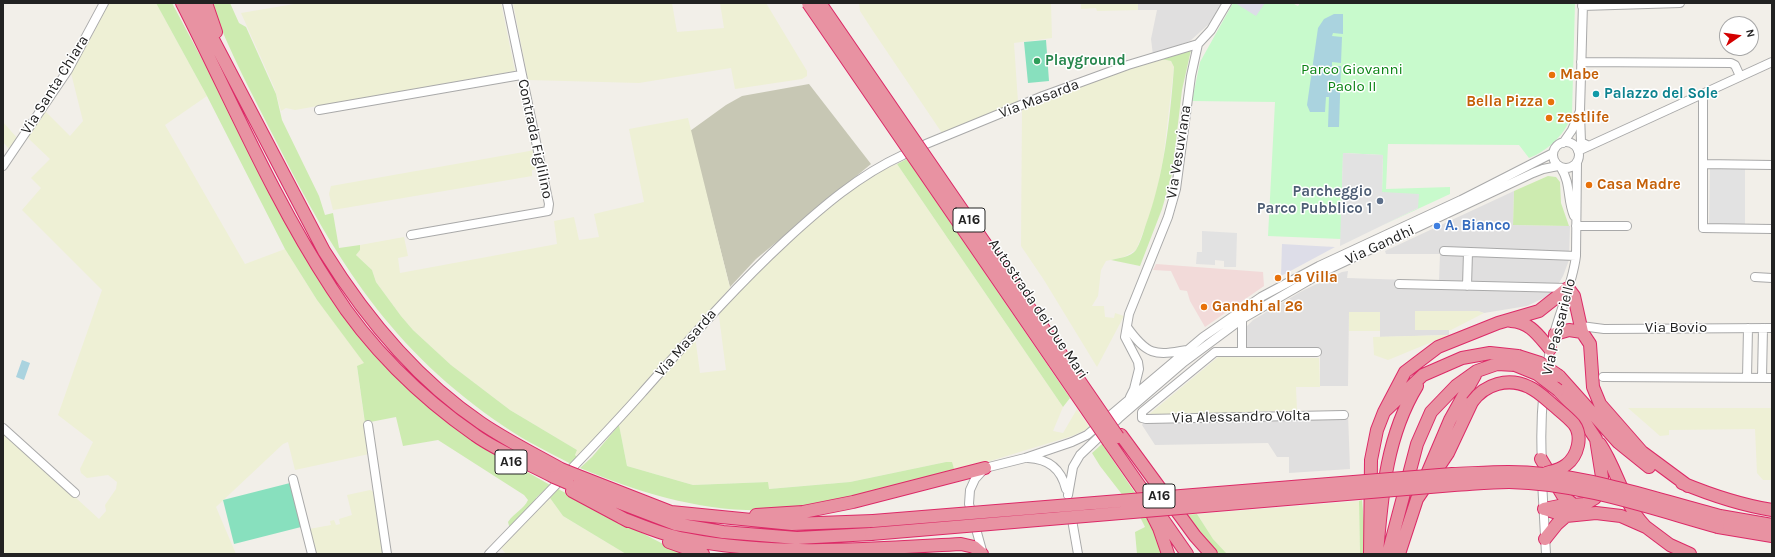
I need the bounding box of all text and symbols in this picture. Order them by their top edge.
north arrow [1719,16,1759,56]
text: N [1743,28,1757,39]
street label: Via Santa Chiara [17,32,93,138]
place label: Playground [1045,52,1126,70]
marker: Playground [1032,56,1042,66]
park label: Parco Giovanni Paolo II [1301,61,1403,96]
place label: Mabe [1560,66,1599,84]
marker: Mabe [1547,70,1557,80]
street label: Via Masarda [996,75,1082,123]
street label: Contrada Figlilino [514,78,556,200]
place label: Palazzo del Sole [1604,85,1718,103]
marker: Palazzo del Sole [1591,89,1601,99]
place label: Bella Pizza [1466,93,1543,111]
marker: Bella Pizza [1546,97,1556,107]
street label: Via Vesuviana [1163,104,1195,200]
place label: zestlife [1557,109,1609,127]
marker: zestlife [1544,113,1554,123]
place label: Casa Madre [1597,176,1681,194]
marker: Casa Madre [1584,180,1594,190]
place label: Parcheggio Parco Pubblico 1 [1257,183,1372,218]
marker: Parcheggio Parco Pubblico 1 [1375,196,1385,206]
road number: A16 [953,208,985,232]
place label: A. Bianco [1445,217,1511,235]
street label: Via Gandhi [1343,221,1417,269]
marker: A. Bianco [1432,221,1442,231]
street label: Autostrada dei Due Mari [984,236,1092,382]
place label: La Villa [1286,269,1338,287]
marker: La Villa [1273,273,1283,283]
street label: Via Passariello [1538,277,1580,377]
place label: Gandhi al 26 [1212,298,1303,316]
marker: Gandhi al 26 [1199,302,1209,312]
street label: Via Masarda [652,305,720,381]
street label: Via Bovio [1645,319,1707,337]
street label: Via Alessandro Volta [1172,407,1310,427]
road number: A16 [495,450,527,474]
road number: A16 [1143,484,1175,508]

